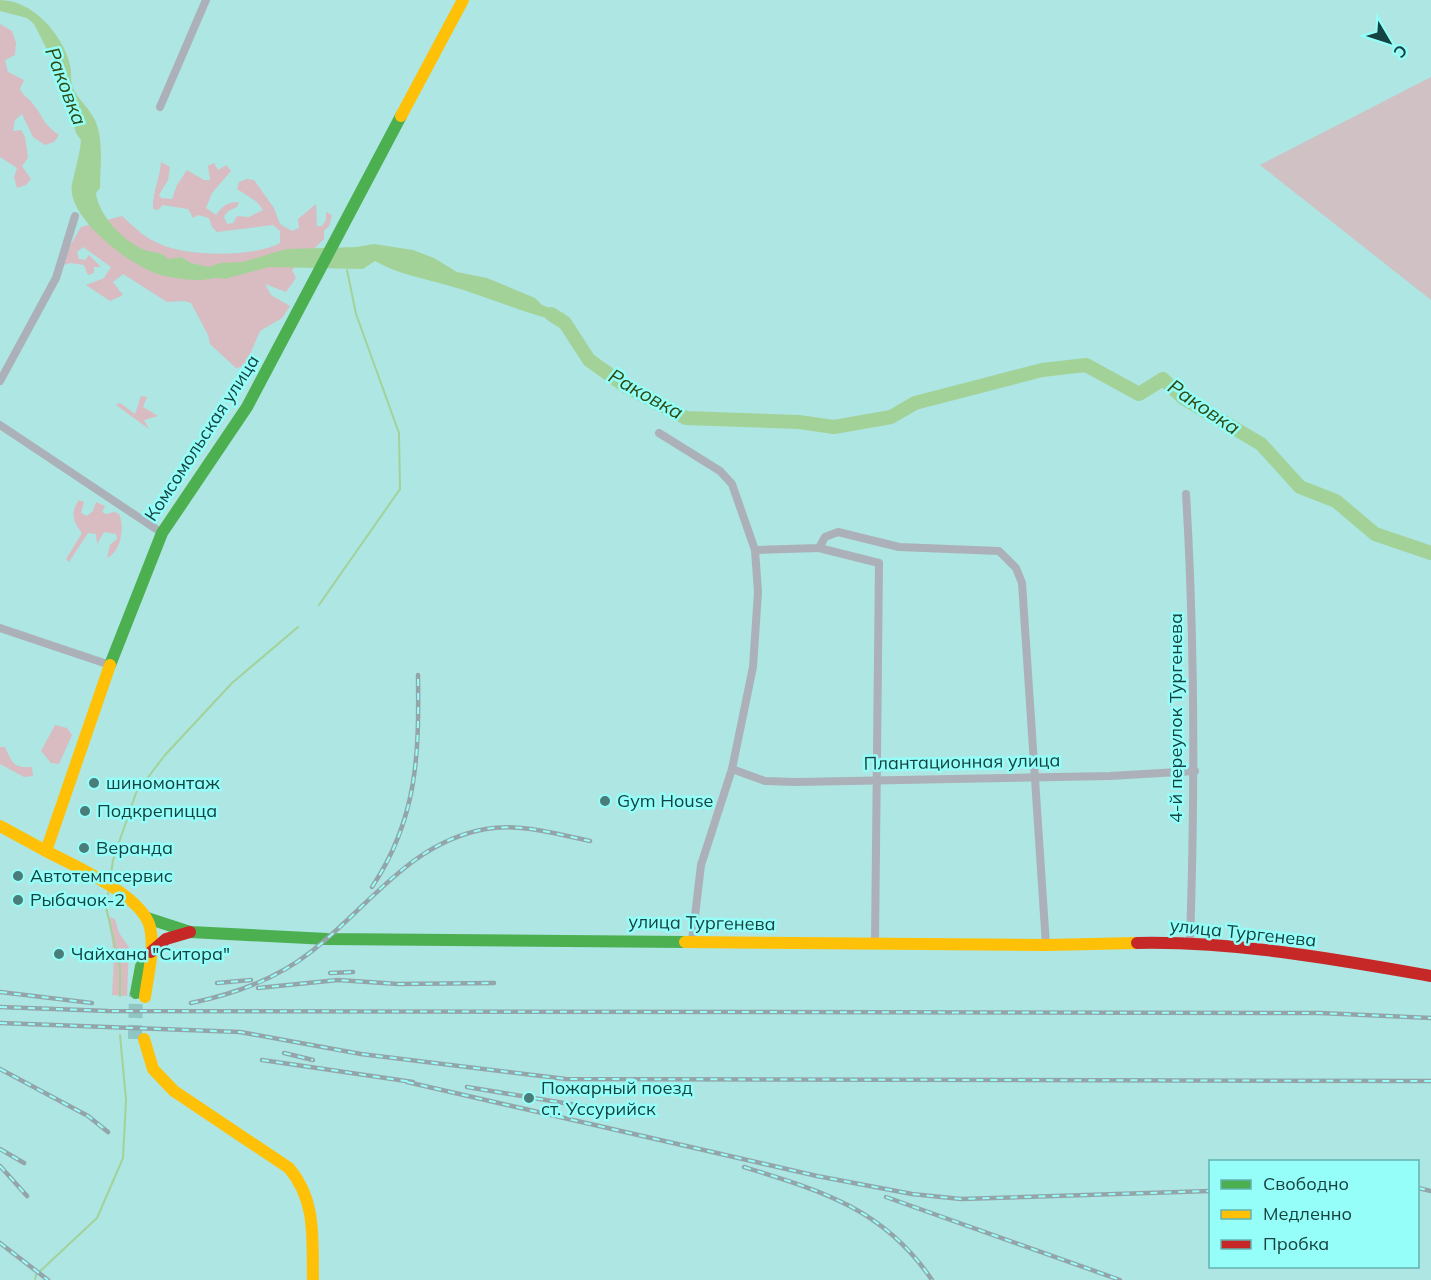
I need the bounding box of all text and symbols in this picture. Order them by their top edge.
north arrow [1359,12,1419,72]
text: С [1389,41,1412,62]
water label: Раковка [40,43,93,128]
street label: Комсомольская улица [139,350,264,525]
water label: Раковка [605,363,688,424]
water label: Раковка [1164,373,1245,440]
street label: 4-й переулок Тургенева [1164,613,1187,823]
street label: Плантационная улица [863,748,1061,775]
place label: шиномонтаж [106,771,220,794]
marker: шиномонтаж [87,776,101,790]
place label: Gym House [617,789,713,812]
marker: Gym House [598,794,612,808]
place label: Подкрепицца [97,799,217,822]
marker: Подкрепицца [78,804,92,818]
place label: Веранда [96,836,173,859]
marker: Веранда [77,841,91,855]
place label: Автотемпсервис [30,864,173,887]
marker: Автотемпсервис [11,869,25,883]
place label: Рыбачок-2 [30,888,125,911]
marker: Рыбачок-2 [11,893,25,907]
street label: улица Тургенева [628,910,776,935]
street label: улица Тургенева [1169,913,1317,952]
place label: Чайхана "Ситора" [71,942,230,965]
marker: Чайхана "Ситора" [52,947,66,961]
place label: Пожарный поезд ст. Уссурийск [541,1076,693,1120]
marker: Пожарный поезд ст. Уссурийск [522,1091,536,1105]
legend [1209,1160,1419,1268]
text: Свободно [1263,1172,1349,1195]
text: Медленно [1263,1202,1352,1225]
text: Пробка [1263,1232,1329,1255]

